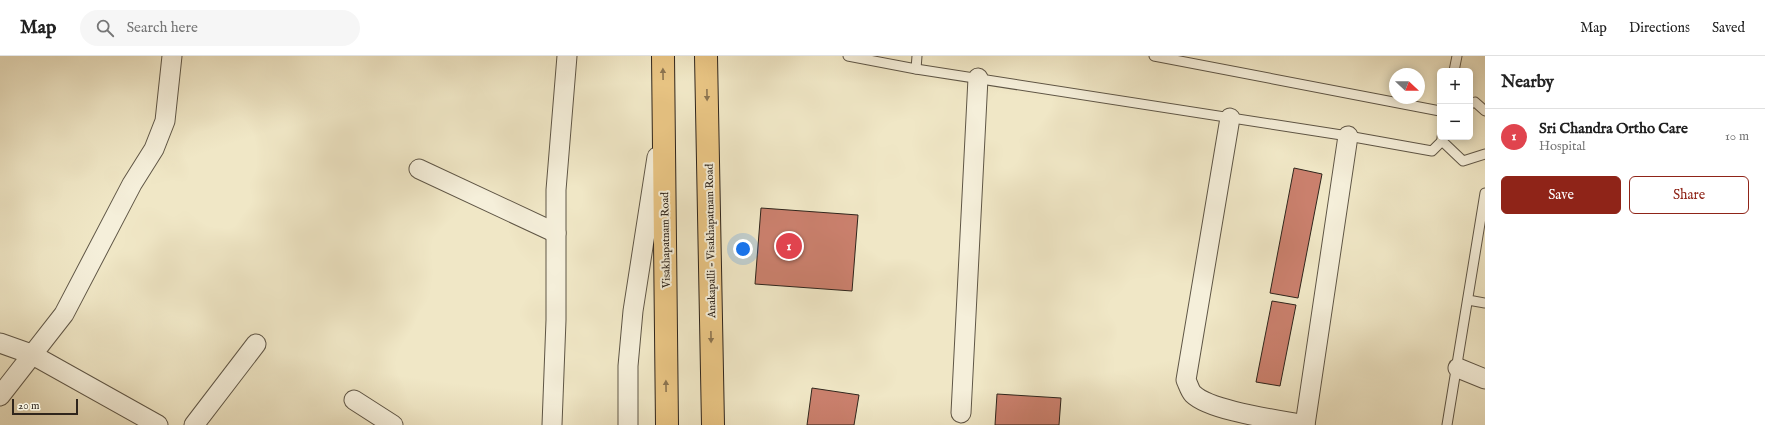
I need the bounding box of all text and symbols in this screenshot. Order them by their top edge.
search box [80,10,360,46]
text: Map [20,16,56,40]
icon: search [94,17,116,39]
text: Search here [126,18,198,37]
text: Map [1580,19,1607,37]
text: Directions [1629,19,1690,37]
text: Saved [1712,19,1745,37]
one-way arrow [660,68,667,80]
north arrow [1389,68,1425,104]
map controls [1437,68,1473,140]
button: + [1437,68,1473,104]
text: Nearby [1501,72,1554,93]
one-way arrow [704,89,710,102]
button: − [1437,104,1473,140]
text: Sri Chandra Ortho Care [1539,119,1688,138]
text: 1 [1512,128,1516,145]
text: 10 m [1725,128,1749,145]
text: Hospital [1539,138,1586,155]
street label: Anakapalli - Visakhapatnam Road [703,164,719,319]
button: Save [1501,176,1621,214]
button: Share [1629,176,1749,214]
street label: Visakhapatnam Road [658,192,674,289]
pin: 1 [776,231,802,261]
your location [733,239,753,259]
one-way arrow [708,331,714,344]
one-way arrow [663,380,670,392]
scale bar [12,397,78,416]
text: 20 m [18,399,39,413]

